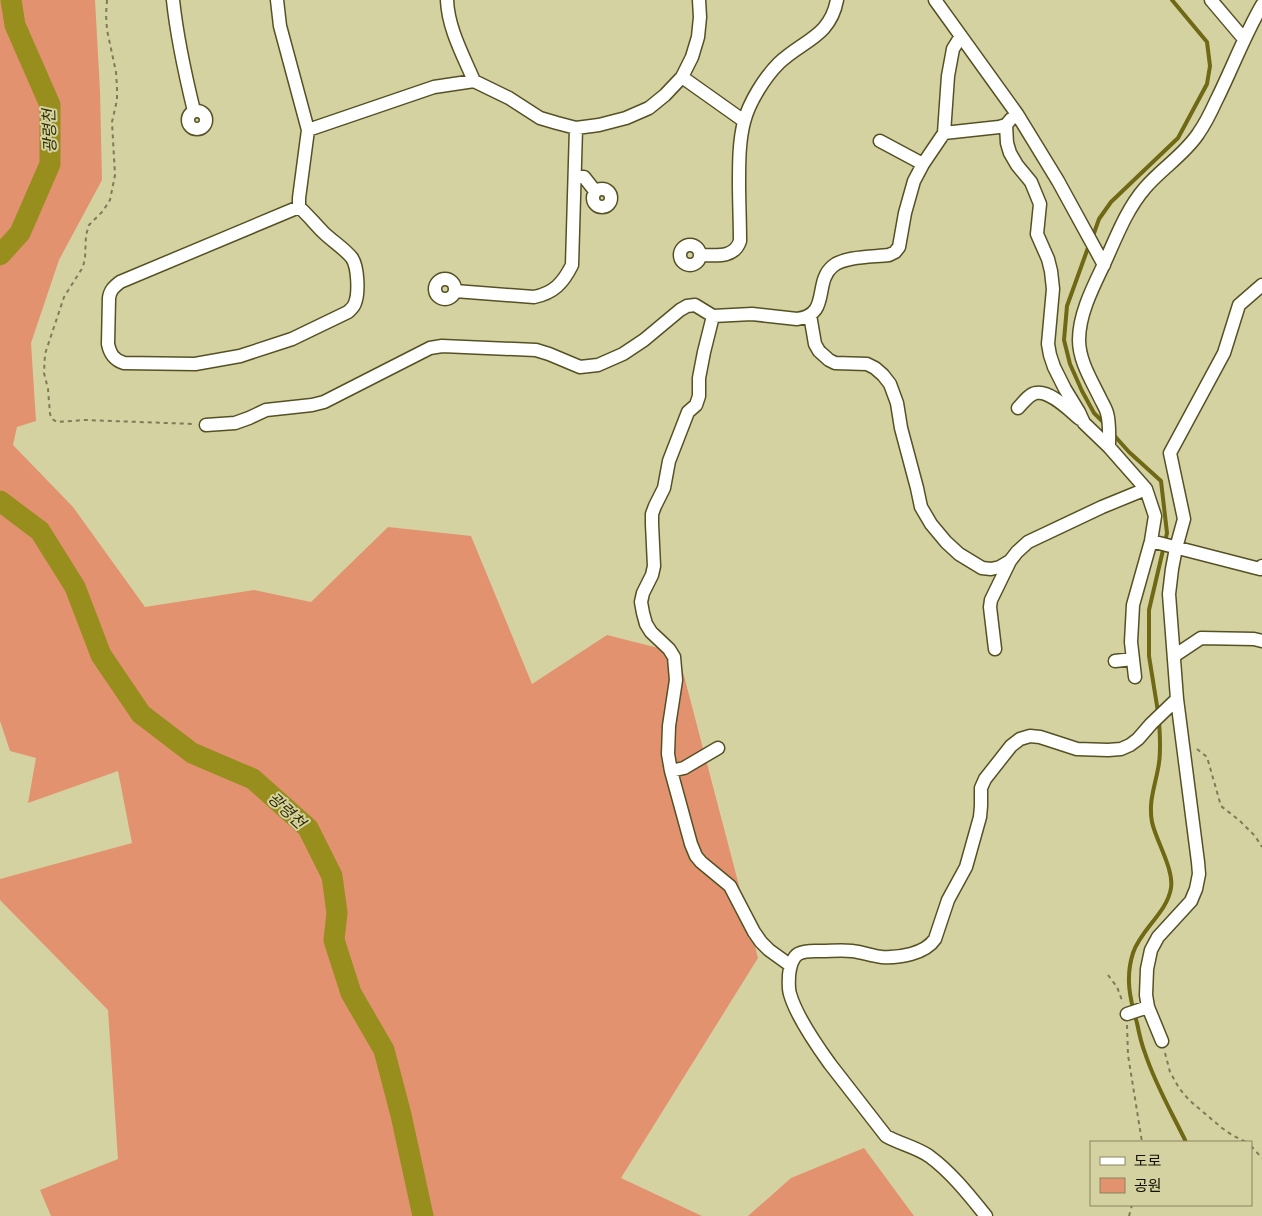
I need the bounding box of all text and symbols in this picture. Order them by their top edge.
water label: 광령천 [38,106,62,153]
water label: 광령천 [263,788,312,835]
legend [1090,1141,1252,1206]
text: 도로 [1134,1151,1162,1172]
text: 공원 [1134,1176,1162,1197]

